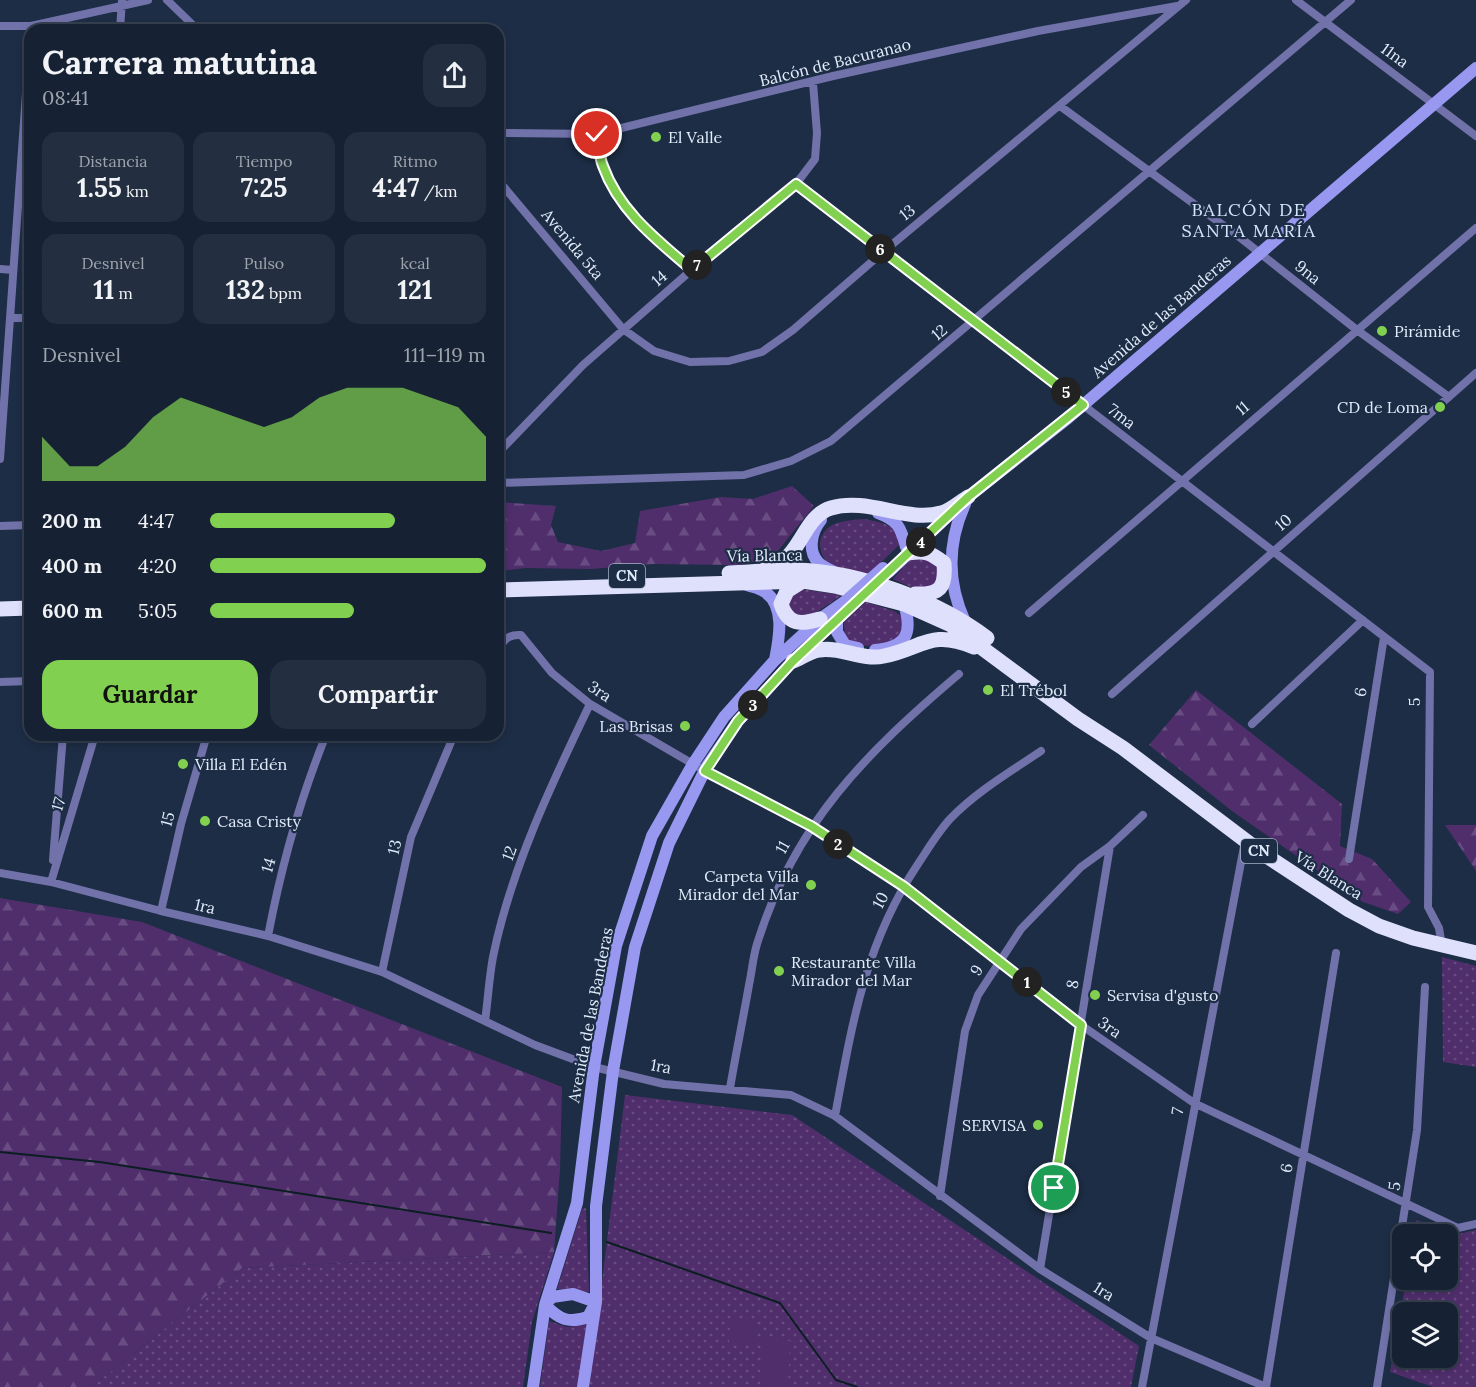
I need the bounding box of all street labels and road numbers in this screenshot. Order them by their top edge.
street label: Balcón de Bacuranao [757,33,913,91]
street label: 11na [1377,38,1413,72]
street label: 13 [895,200,919,224]
street label: Avenida 5ta [537,204,608,283]
street label: Avenida de las Banderas [1087,250,1235,383]
street label: 9na [1291,256,1325,288]
street label: 14 [647,265,671,290]
street label: 12 [927,320,951,344]
street label: 11 [1231,396,1253,419]
street label: 7ma [1104,399,1140,433]
street label: 10 [1270,509,1296,535]
street label: Vía Blanca [726,544,803,566]
road number: CN [609,564,645,588]
street label: 3ra [584,676,616,706]
street label: 6 [1349,686,1371,698]
street label: 5 [1404,698,1424,706]
street label: 17 [47,794,70,813]
street label: 15 [155,809,179,829]
street label: 13 [383,837,405,856]
street label: 11 [770,837,794,857]
road number: CN [1241,839,1277,863]
street label: 12 [497,843,521,863]
street label: Vía Blanca [1291,846,1367,904]
street label: 14 [256,855,280,875]
street label: 10 [868,888,893,912]
street label: 1ra [193,894,217,918]
street label: Avenida de las Banderas [563,926,617,1105]
street label: 9 [965,961,987,979]
street label: 8 [1061,978,1083,990]
street label: 3ra [1094,1012,1126,1042]
street label: 1ra [649,1054,673,1078]
street label: 7 [1167,1105,1188,1116]
street label: 6 [1275,1162,1297,1174]
street label: 5 [1383,1180,1405,1192]
street label: 1ra [1090,1277,1118,1305]

